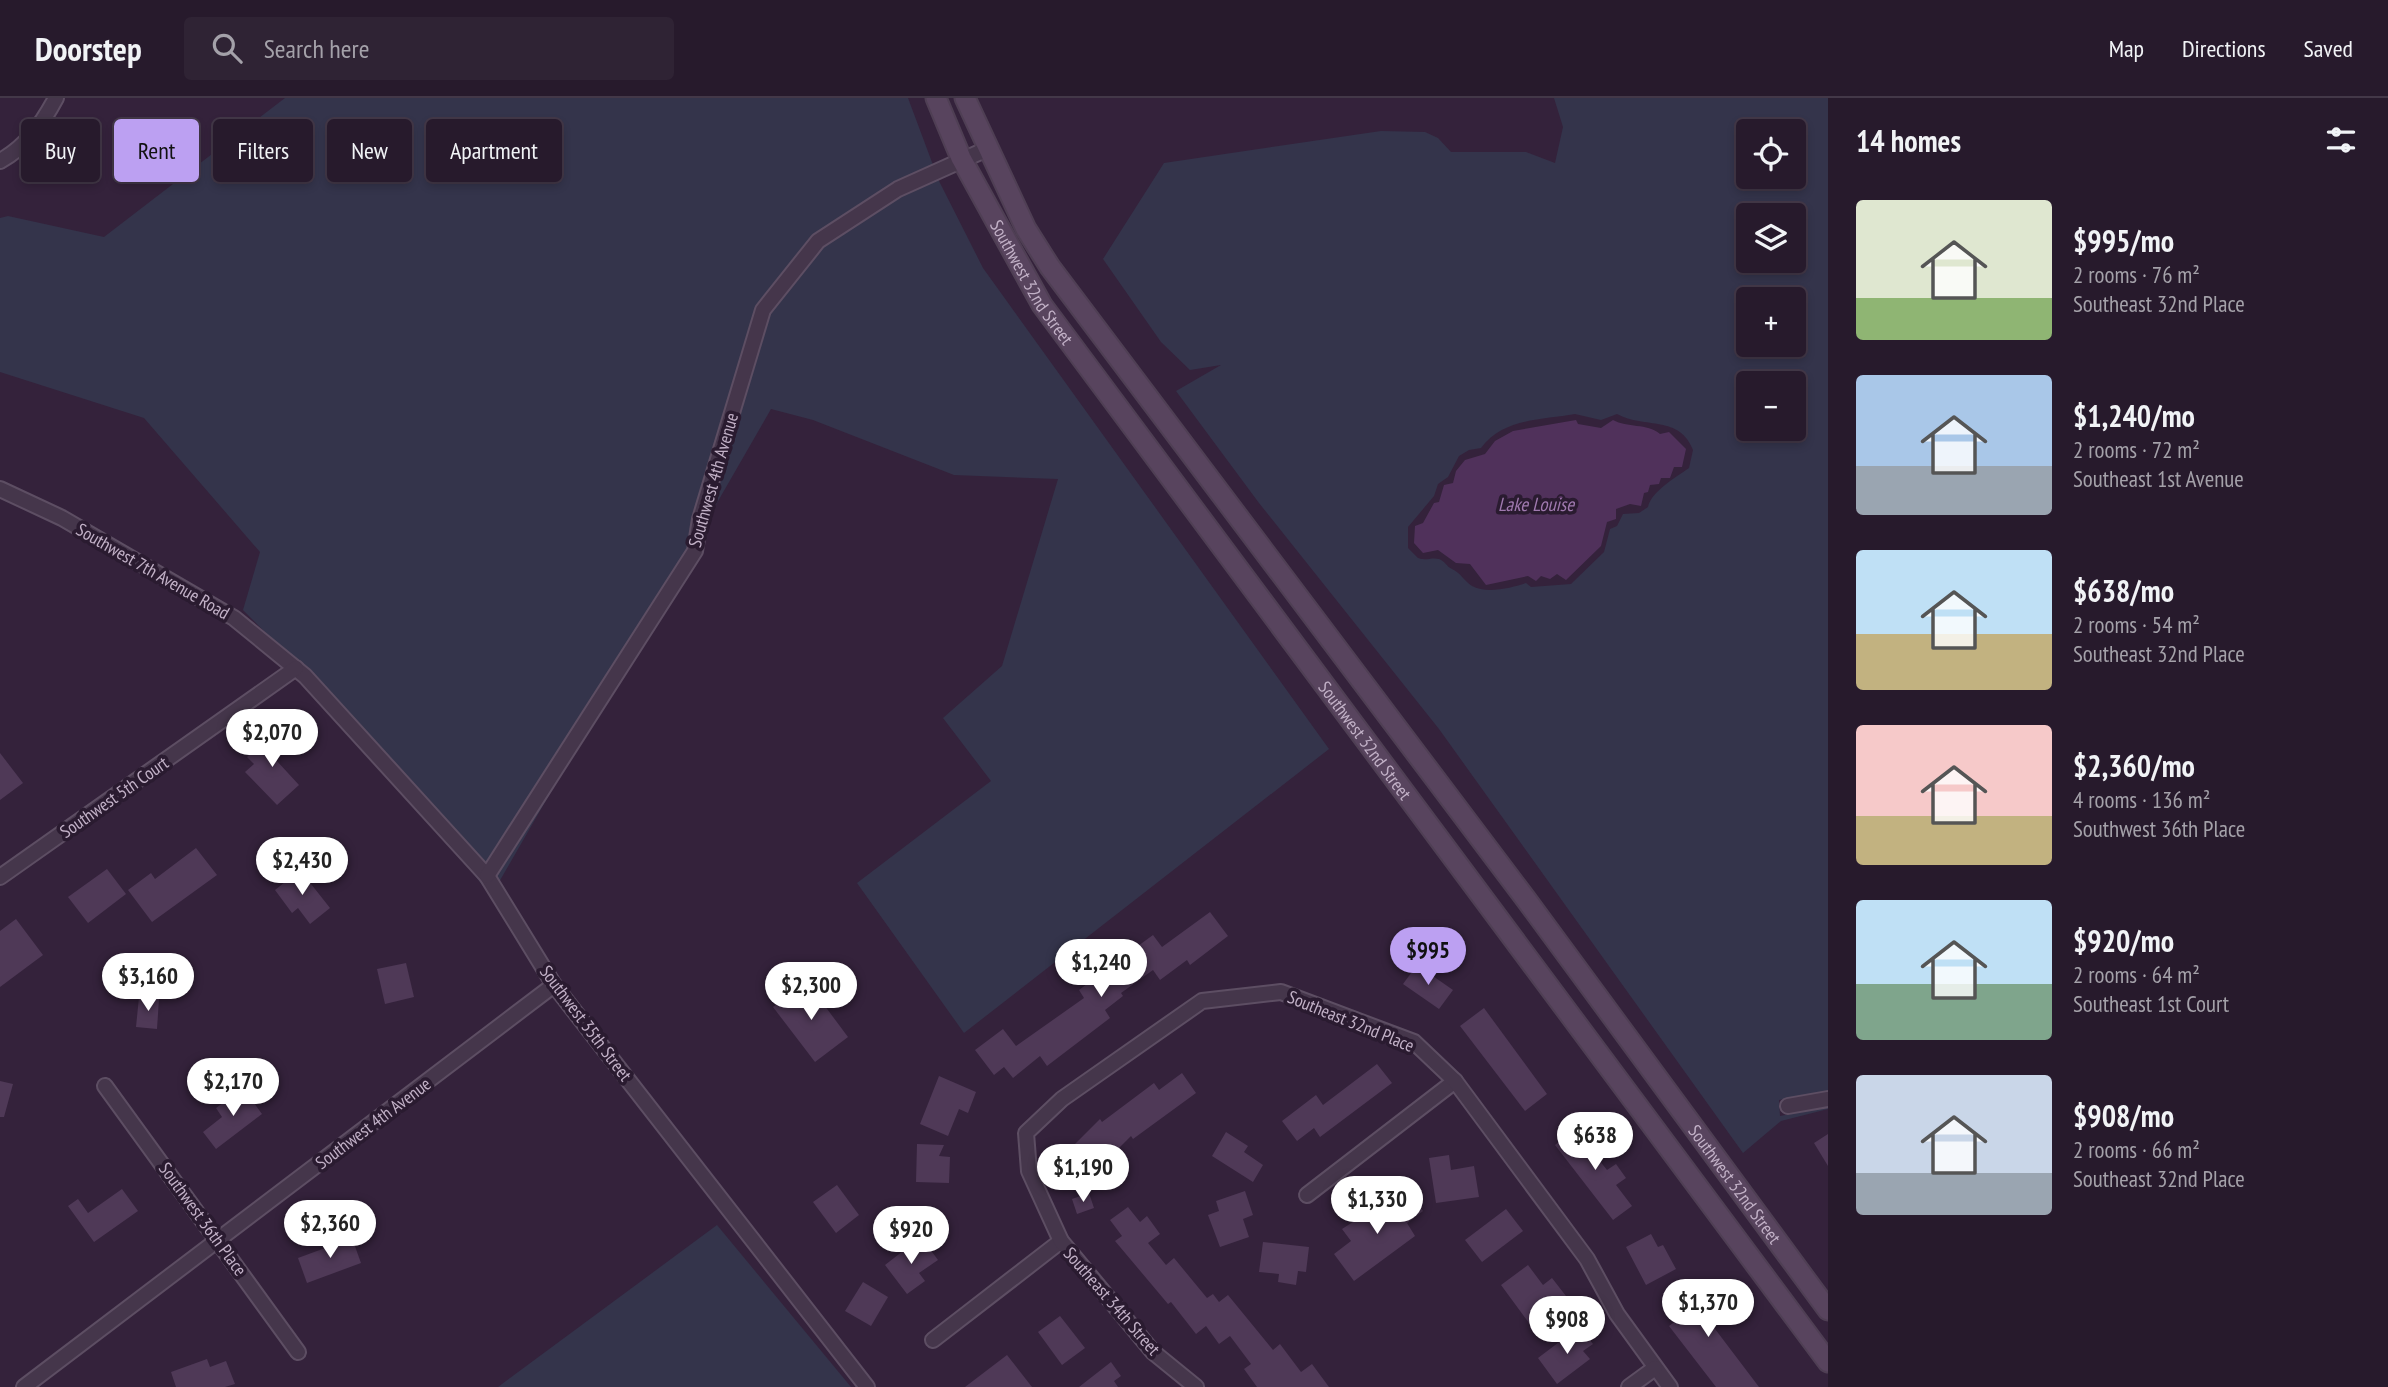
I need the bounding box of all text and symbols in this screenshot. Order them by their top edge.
search box [184,17,674,80]
text: Doorstep [35,27,142,70]
icon: search [208,29,246,67]
text: Search here [264,32,369,65]
text: Map [2109,33,2144,64]
text: Directions [2182,33,2266,64]
text: Saved [2304,33,2353,64]
chip: Buy [21,119,100,182]
chip: Rent [114,119,199,182]
chip: Filters [213,119,313,182]
chip: New [327,119,412,182]
chip: Apartment [426,119,562,182]
map controls [1736,119,1806,441]
button: locate [1736,119,1806,189]
text: 14 homes [1856,121,1961,160]
icon: filters [2322,121,2360,159]
button: layers [1736,203,1806,273]
street label: Southwest 32nd Street [986,216,1079,349]
text: $995/mo [2073,221,2174,260]
icon: home [1912,228,1996,312]
text: 2 rooms · 76 m² [2073,260,2200,289]
button: + [1736,287,1806,357]
text: Southeast 32nd Place [2073,289,2245,318]
button: − [1736,371,1806,441]
text: $1,240/mo [2073,396,2195,435]
icon: home [1912,403,1996,487]
street label: Southwest 4th Avenue [683,410,743,550]
text: 2 rooms · 72 m² [2073,435,2200,464]
text: Southeast 1st Avenue [2073,464,2244,493]
water label: Lake Louise [1498,492,1575,516]
street label: Southwest 7th Avenue Road [72,518,234,624]
text: $638/mo [2073,571,2174,610]
icon: home [1912,578,1996,662]
text: 2 rooms · 54 m² [2073,610,2200,639]
text: Southeast 32nd Place [2073,639,2245,668]
street label: Southwest 32nd Street [1314,676,1417,804]
pin: $2,070 [215,710,329,769]
text: $2,070 [242,717,302,746]
text: $2,360/mo [2073,746,2195,785]
street label: Southwest 5th Court [55,751,173,843]
icon: home [1912,753,1996,837]
text: 4 rooms · 136 m² [2073,785,2210,814]
text: Southwest 36th Place [2073,814,2245,843]
pin: $2,430 [245,838,359,897]
text: $2,430 [272,845,332,874]
text: $920/mo [2073,921,2174,960]
pin: $995 [1387,928,1469,987]
icon: home [1912,928,1996,1012]
text: $995 [1406,935,1450,964]
pin: $1,240 [1044,940,1158,999]
text: $1,240 [1071,947,1131,976]
pin: $3,160 [91,954,205,1013]
text: 2 rooms · 64 m² [2073,960,2200,989]
text: $3,160 [118,961,178,990]
street label: Southwest 35th Street [535,961,637,1085]
pin: $2,300 [754,962,868,1022]
text: $2,300 [781,970,841,999]
street label: Southeast 32nd Place [1284,985,1418,1057]
text: Southeast 1st Court [2073,989,2229,1018]
pin: $2,170 [176,1058,290,1118]
text: $2,170 [203,1066,263,1095]
street label: Southwest 4th Avenue [311,1072,435,1174]
text: $908/mo [2073,1096,2174,1135]
icon: home [1912,1103,1996,1187]
pin: $638 [1554,1112,1636,1172]
text: $638 [1573,1120,1617,1149]
street label: Southwest 32nd Street [1684,1120,1787,1248]
text: 2 rooms · 66 m² [2073,1135,2200,1164]
pin: $1,190 [1026,1144,1140,1204]
text: $1,190 [1053,1152,1113,1181]
street label: Southwest 36th Place [154,1158,252,1280]
text: Southeast 32nd Place [2073,1164,2245,1193]
pin: $1,330 [1320,1176,1434,1236]
text: $1,330 [1347,1184,1407,1213]
pin: $2,360 [273,1200,387,1260]
pin: $920 [870,1206,952,1266]
text: $2,360 [300,1208,360,1237]
text: $920 [889,1214,933,1243]
street label: Southeast 34th Street [1059,1242,1165,1360]
pin: $1,370 [1651,1280,1765,1339]
text: $1,370 [1678,1287,1738,1316]
pin: $908 [1526,1296,1608,1356]
text: $908 [1545,1304,1589,1333]

